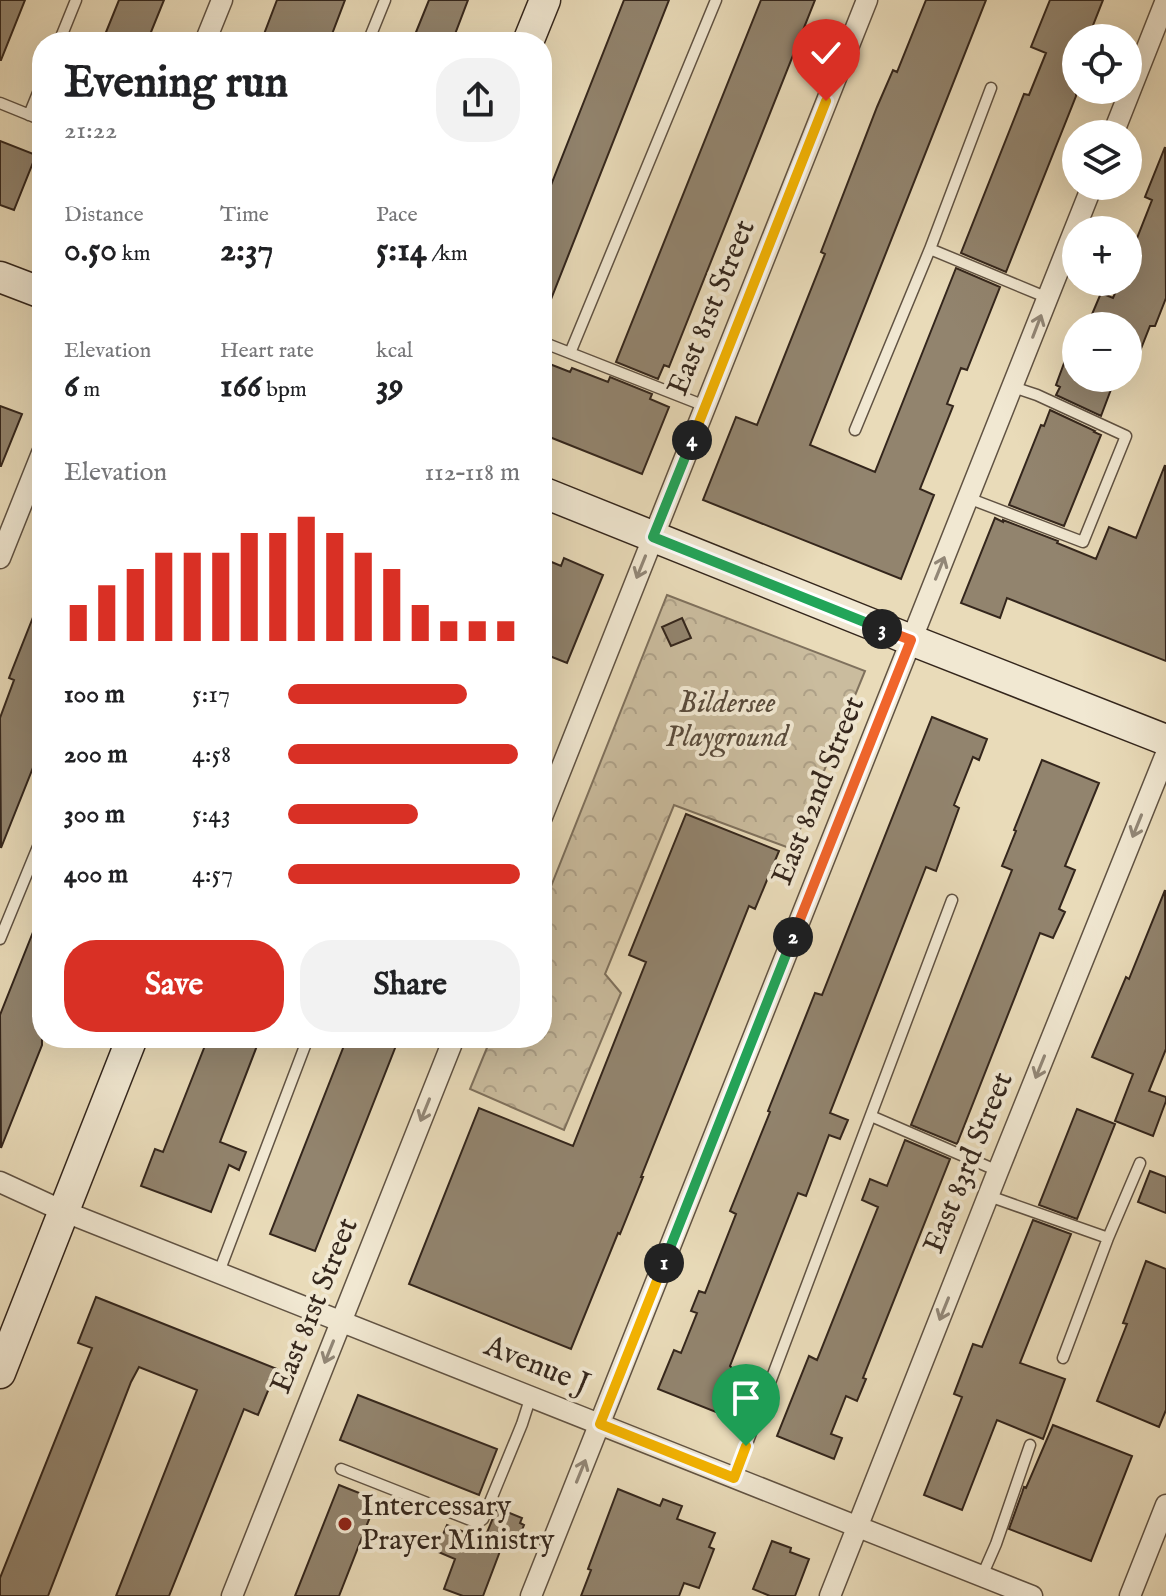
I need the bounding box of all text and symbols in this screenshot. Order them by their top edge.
pin [792,19,860,101]
map controls [1062,24,1142,392]
button: locate [1062,24,1142,104]
icon: check [804,31,848,75]
text: Evening run [64,56,288,112]
button: share [436,58,520,142]
text: 21:22 [64,114,117,147]
button: layers [1062,120,1142,200]
text: Distance [64,201,144,229]
text: Time [220,201,269,229]
text: Pace [376,201,418,229]
street label: East 81st Street [660,215,764,401]
button: + [1062,216,1142,296]
text: 0.50 [64,229,117,272]
text: 2:37 [220,229,274,272]
text: 5:14 [376,229,427,272]
text: km [117,240,150,268]
text: /km [427,240,468,268]
button: − [1062,312,1142,392]
one-way arrow [1031,315,1045,339]
text: Elevation [64,337,151,365]
text: Heart rate [220,337,314,365]
text: kcal [376,337,413,365]
text: 6 [64,365,78,408]
text: 166 [220,365,261,408]
text: 39 [376,365,404,408]
text: m [78,376,100,404]
text: bpm [261,376,307,404]
pin: 4 [672,420,712,460]
text: 4 [687,426,697,454]
text: Elevation [64,456,167,489]
text: 112–118 m [424,456,520,489]
one-way arrow [633,554,648,579]
one-way arrow [934,556,948,581]
pin: 3 [862,609,902,649]
text: 3 [878,615,886,643]
text: 100 m [64,678,125,711]
text: 5:17 [192,678,230,711]
park label: Bildersee Playground [666,685,790,757]
street label: East 82nd Street [764,691,874,891]
text: 200 m [64,738,128,771]
text: 4:58 [192,738,231,771]
text: 300 m [64,798,125,831]
text: 5:43 [192,798,231,831]
one-way arrow [1129,813,1143,838]
text: 400 m [64,858,128,891]
text: 4:57 [192,858,233,891]
pin: 2 [773,917,813,957]
text: 2 [788,923,798,951]
button: Save [64,940,284,1032]
button: Share [300,940,520,1032]
one-way arrow [1032,1054,1046,1079]
street label: East 83rd Street [915,1067,1023,1259]
one-way arrow [417,1097,432,1122]
street label: East 81st Street [263,1213,367,1399]
pin: 1 [644,1243,684,1283]
text: 1 [660,1249,668,1277]
one-way arrow [936,1296,950,1321]
street label: Avenue J [478,1327,595,1404]
one-way arrow [321,1339,336,1364]
pin [712,1364,780,1446]
icon: arrive [724,1376,768,1420]
one-way arrow [574,1459,589,1484]
place label: Intercessary Prayer Ministry [361,1488,555,1560]
marker: Intercessary Prayer Ministry [336,1515,354,1533]

